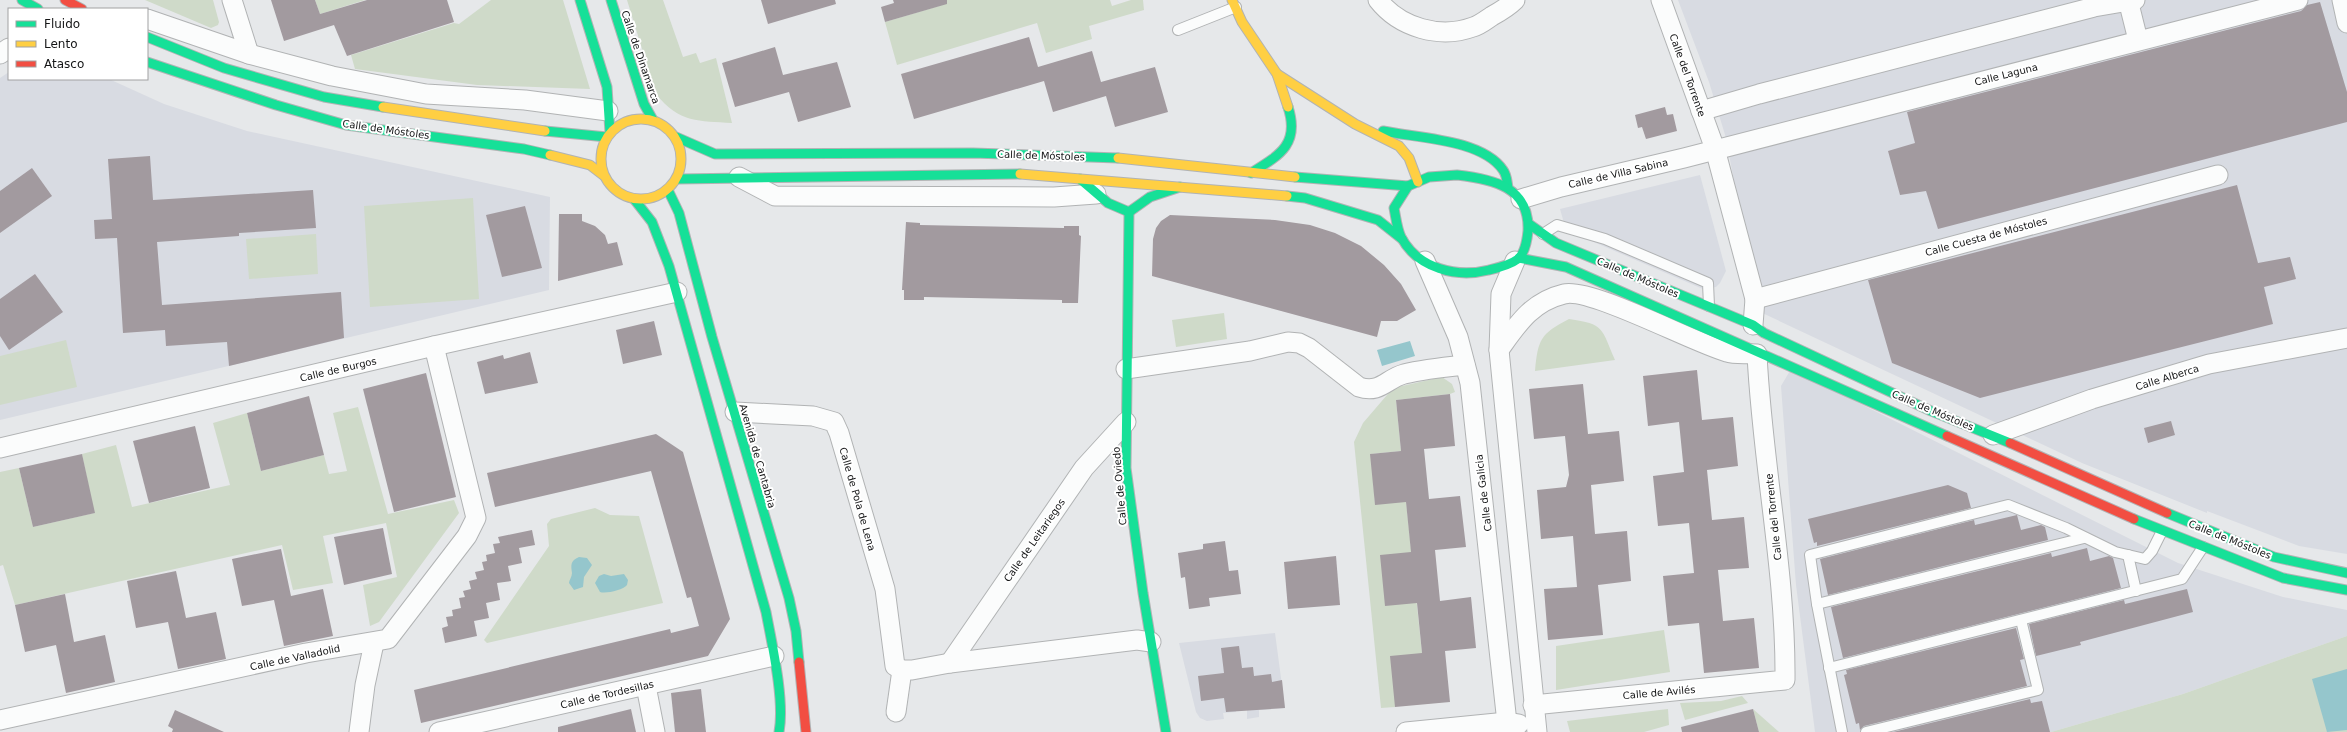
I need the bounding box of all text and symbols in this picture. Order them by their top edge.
legend [8,8,148,80]
street label: Calle de Dinamarca [619,9,662,105]
text: Fluido [44,17,80,31]
street label: Calle del Torrente [1667,32,1708,118]
text: Lento [44,37,78,51]
text: Atasco [44,57,84,71]
street label: Calle Laguna [1973,61,2039,88]
street label: Calle de Móstoles [342,118,430,141]
street label: Calle de Móstoles [997,148,1085,163]
street label: Calle de Villa Sabina [1567,157,1669,190]
street label: Calle Cuesta de Móstoles [1924,215,2048,258]
street label: Calle de Móstoles [1595,255,1680,300]
street label: Calle de Burgos [299,355,378,384]
street label: Calle Alberca [2134,363,2200,392]
street label: Calle de Móstoles [1890,388,1975,433]
street label: Avenida de Cantabria [737,403,778,509]
street label: Calle de Pola de Lena [837,446,878,552]
street label: Calle de Oviedo [1111,446,1128,526]
street label: Calle de Galicia [1473,454,1494,532]
street label: Calle del Torrente [1763,473,1784,561]
street label: Calle de Leitariegos [1002,497,1067,584]
street label: Calle de Móstoles [2187,518,2273,561]
street label: Calle de Valladolid [249,643,341,672]
street label: Calle de Tordesillas [559,678,655,711]
street label: Calle de Avilés [1622,684,1696,701]

